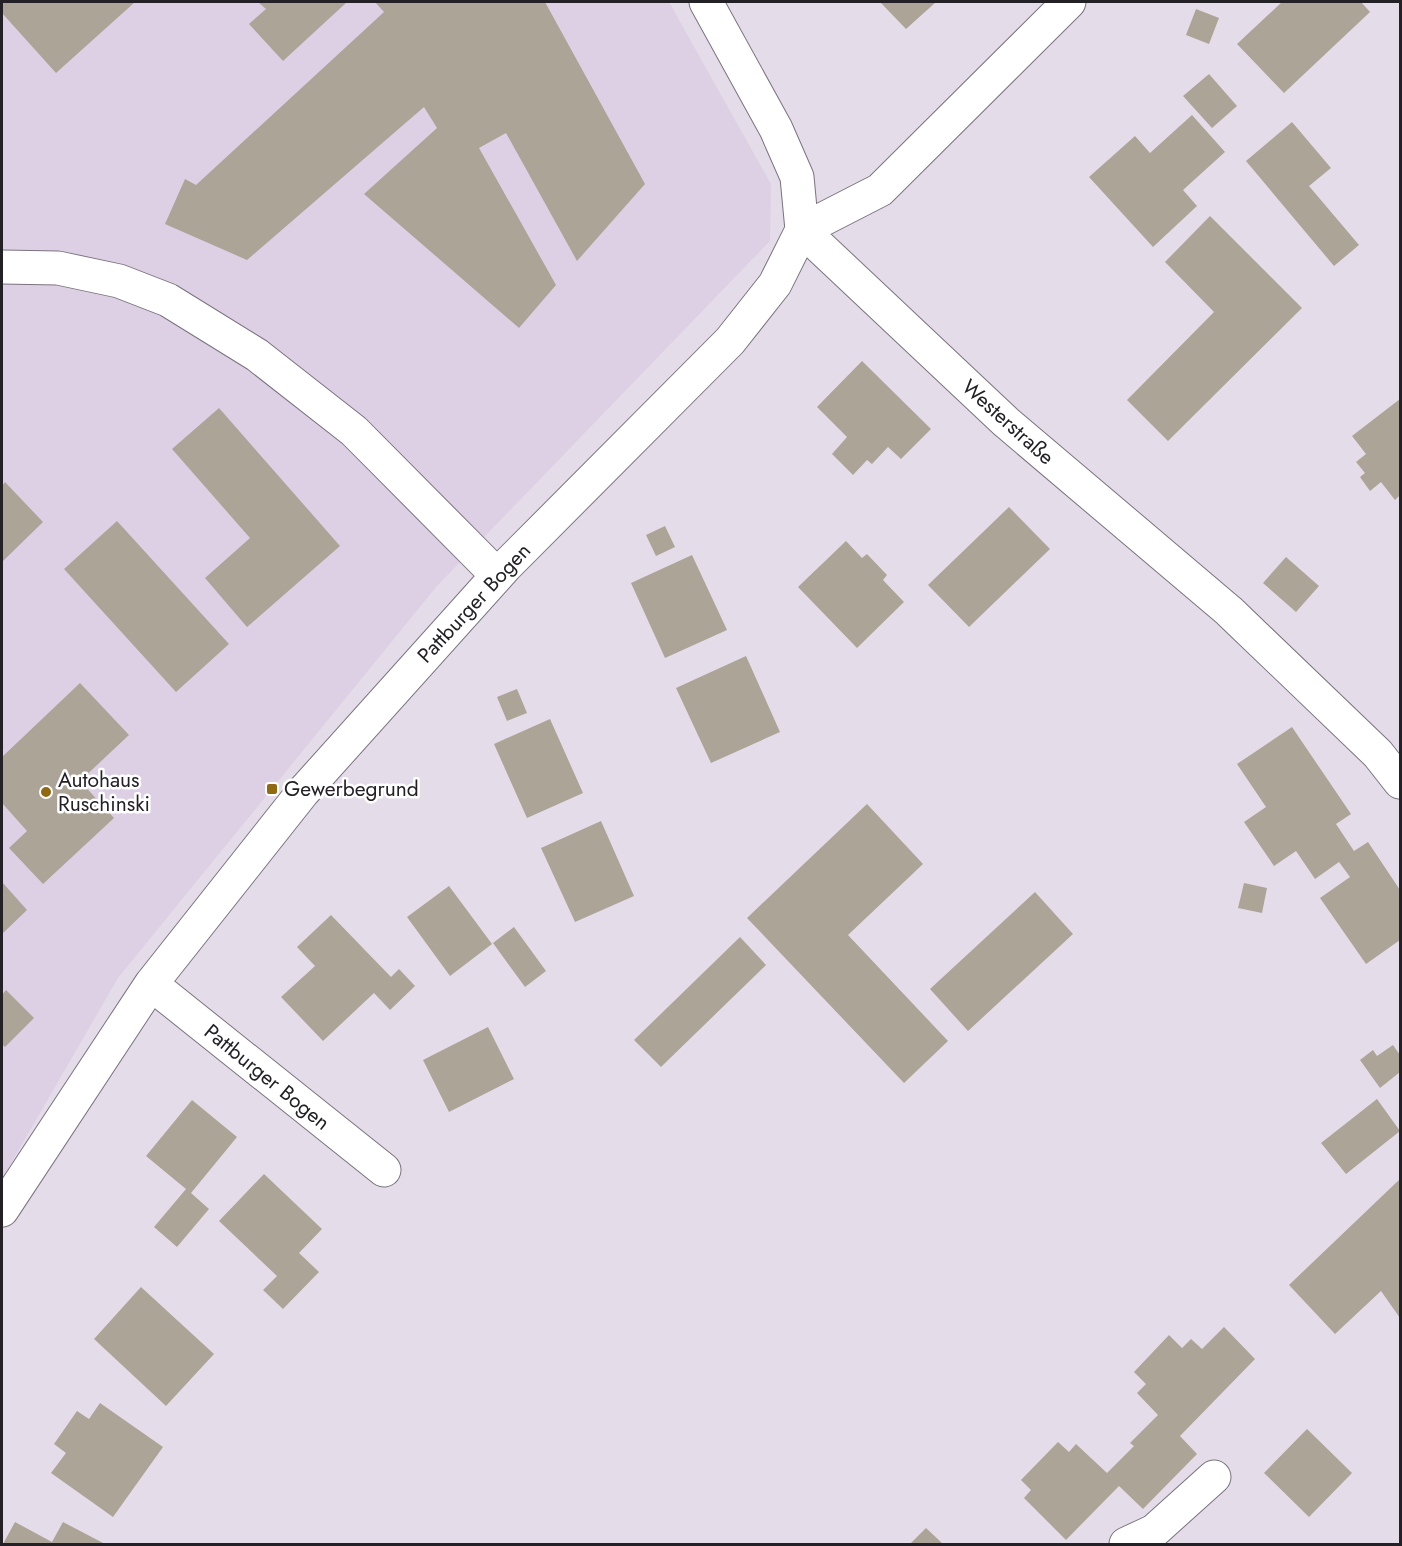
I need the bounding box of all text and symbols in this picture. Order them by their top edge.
street label: Westerstraße [955,372,1061,472]
street label: Pattburger Bogen [410,536,538,670]
place label: Autohaus Ruschinski [58,765,150,819]
place label: Gewerbegrund [284,774,419,804]
marker: Gewerbegrund [265,782,279,796]
marker: Autohaus Ruschinski [39,785,53,799]
street label: Pattburger Bogen [198,1017,336,1137]

